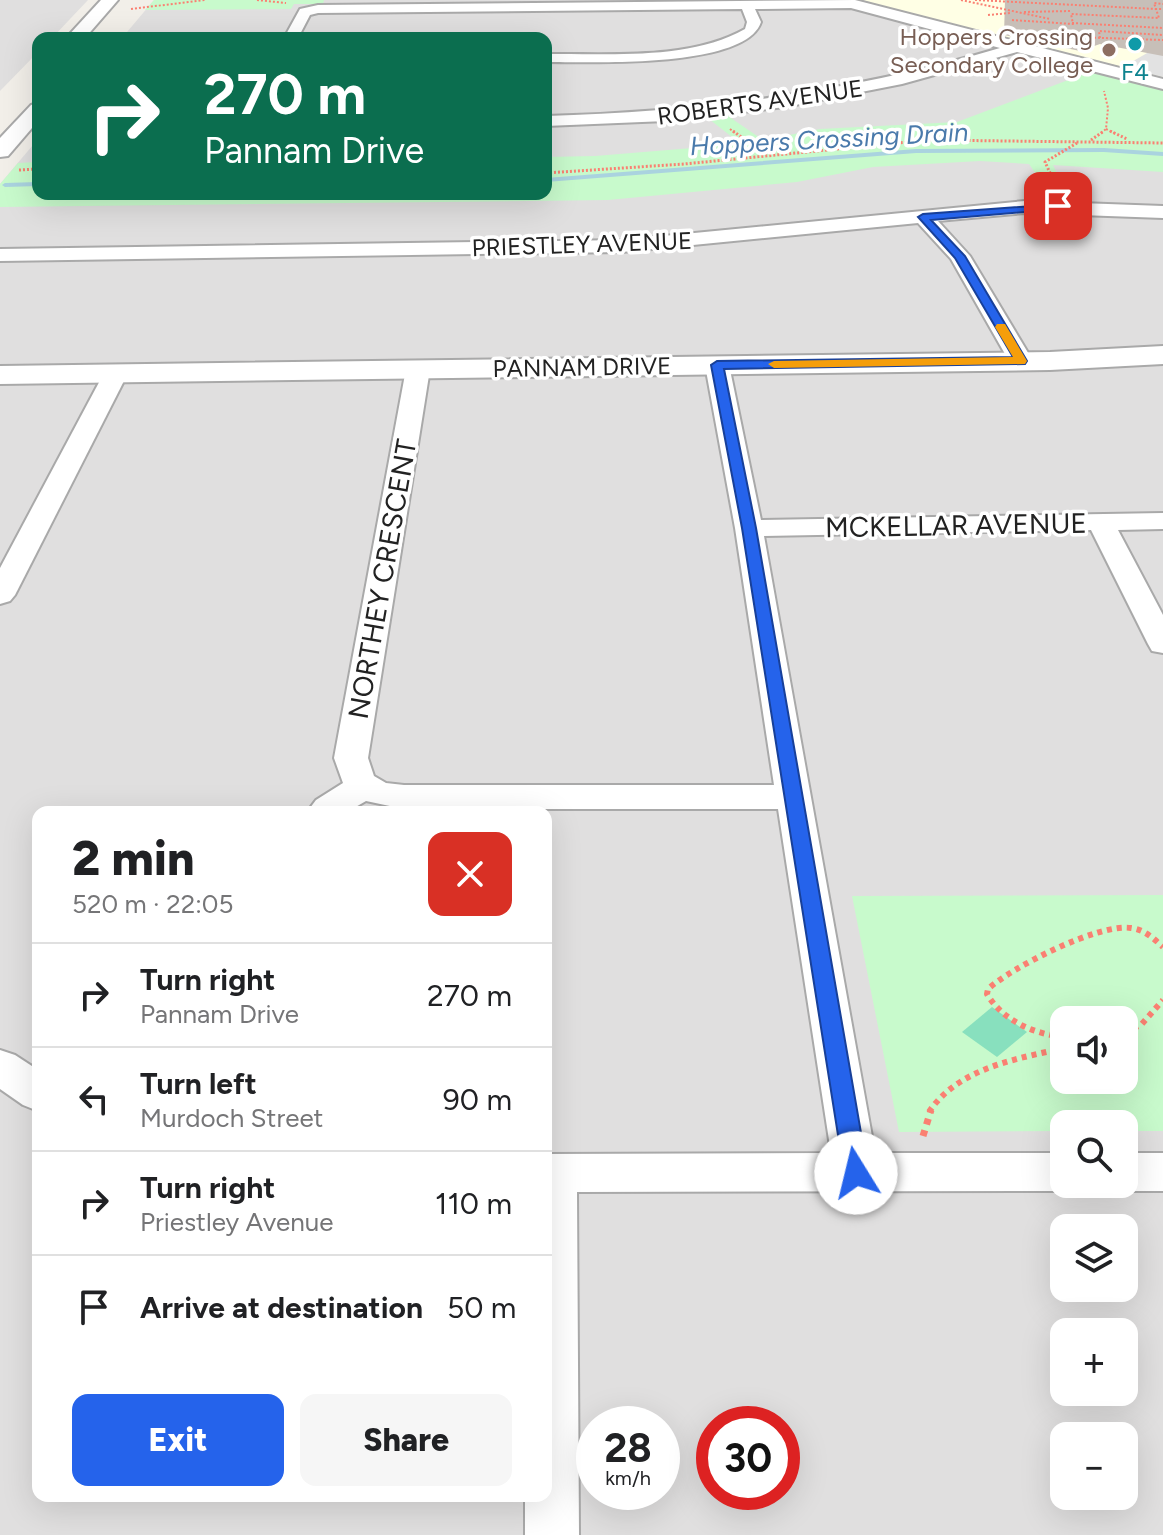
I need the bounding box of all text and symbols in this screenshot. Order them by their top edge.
place label: Hoppers Crossing Secondary College [890,22,1093,79]
marker: F4 [1126,35,1144,53]
marker: Hoppers Crossing Secondary College [1100,41,1118,59]
place label: F4 [1121,57,1149,86]
text: 270 m [204,61,366,128]
icon: right [72,64,176,168]
street label: ROBERTS AVENUE [655,73,865,131]
water label: Hoppers Crossing Drain [689,116,969,162]
text: Pannam Drive [204,129,424,172]
pin [1024,172,1092,240]
icon: arrive [1036,184,1080,228]
street label: PRIESTLEY AVENUE [471,226,693,262]
street label: PANNAM DRIVE [492,351,672,383]
street label: NORTHEY CRESCENT [341,436,423,721]
street label: MCKELLAR AVENUE [825,506,1087,544]
text: 2 min [72,829,195,887]
button: close [428,832,512,916]
text: 520 m · 22:05 [72,888,233,920]
text: Turn right [140,961,275,998]
icon: right [72,973,116,1017]
text: 270 m [427,977,512,1014]
text: Pannam Drive [140,998,299,1030]
map controls [1050,1006,1138,1510]
button: sound [1050,1006,1138,1094]
text: Turn left [140,1065,257,1102]
icon: left [72,1077,116,1121]
text: 90 m [443,1081,512,1118]
text: Murdoch Street [140,1102,323,1134]
button: search [1050,1110,1138,1198]
position arrow [814,1131,898,1215]
text: Turn right [140,1169,275,1206]
icon: right [72,1181,116,1225]
text: 110 m [435,1185,512,1222]
text: Priestley Avenue [140,1206,334,1238]
button: layers [1050,1214,1138,1302]
icon: arrive [72,1285,116,1329]
text: Arrive at destination [140,1289,423,1326]
text: 50 m [447,1289,516,1326]
button: + [1050,1318,1138,1406]
button: Exit [72,1394,284,1486]
button: Share [300,1394,512,1486]
speed limit sign: 30 [696,1406,800,1510]
button: − [1050,1422,1138,1510]
text: 28 [604,1424,652,1472]
text: km/h [605,1466,651,1490]

